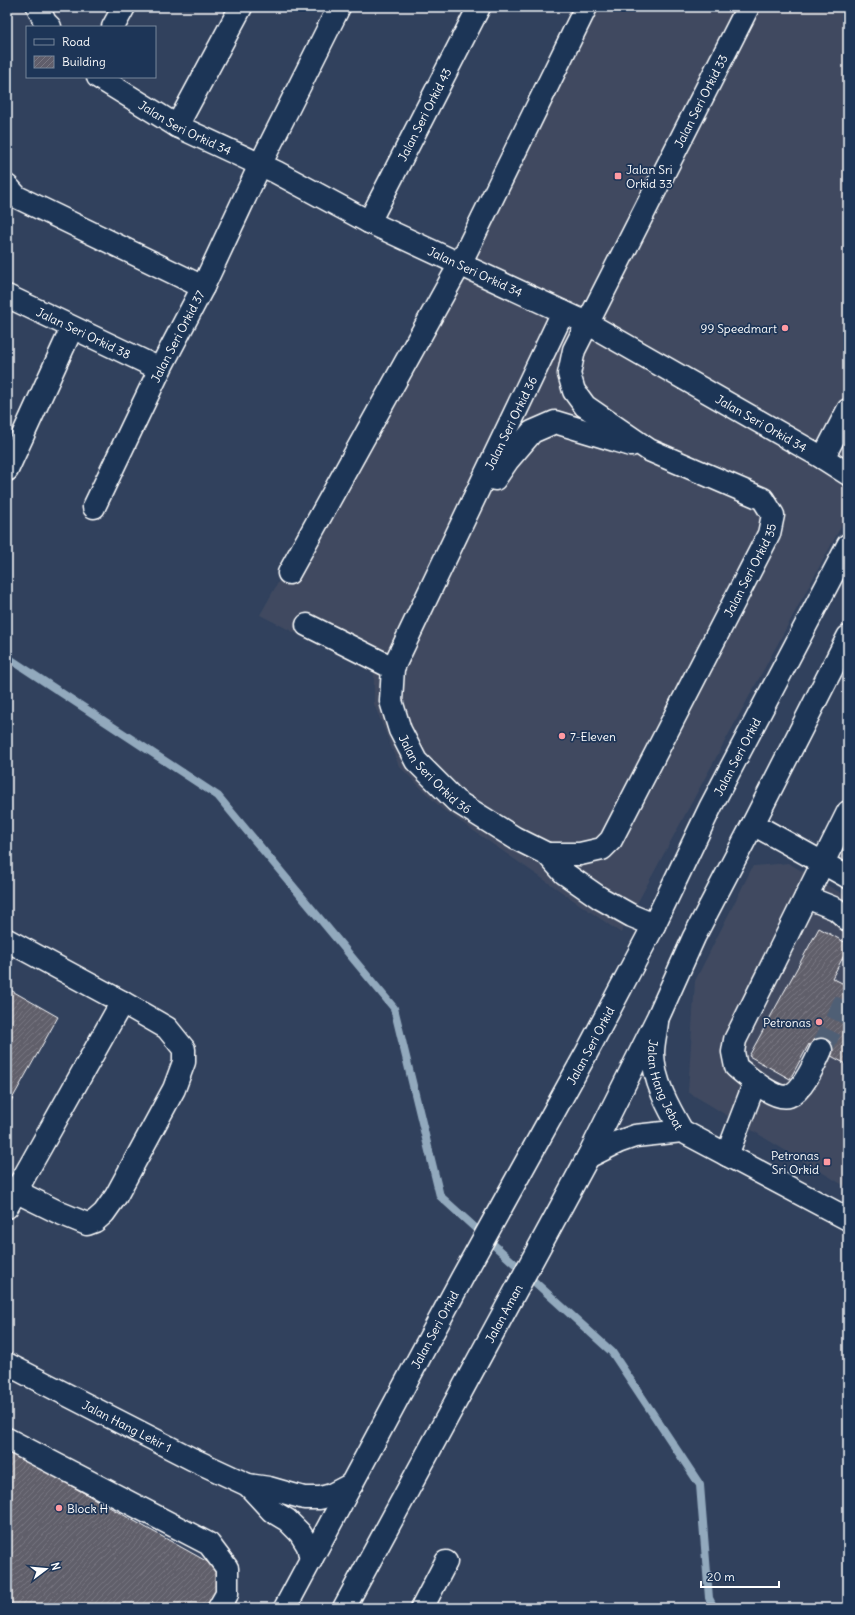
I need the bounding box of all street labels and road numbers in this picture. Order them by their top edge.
street label: Jalan Seri Orkid 33 [671,52,730,150]
street label: Jalan Seri Orkid 43 [394,65,454,163]
street label: Jalan Seri Orkid 34 [136,97,234,158]
street label: Jalan Seri Orkid 34 [426,243,525,300]
street label: Jalan Seri Orkid 37 [147,288,207,385]
street label: Jalan Seri Orkid 38 [34,304,133,362]
street label: Jalan Seri Orkid 36 [482,374,540,472]
street label: Jalan Seri Orkid 34 [713,391,810,455]
street label: Jalan Seri Orkid 35 [720,522,779,619]
street label: Jalan Seri Orkid [710,715,764,798]
street label: Jalan Seri Orkid 36 [396,732,474,816]
street label: Jalan Seri Orkid [563,1004,617,1087]
street label: Jalan Hang Jebat [645,1039,687,1132]
street label: Jalan Aman [481,1281,525,1345]
street label: Jalan Seri Orkid [407,1288,461,1371]
street label: Jalan Hang Lekir 1 [80,1397,174,1455]

